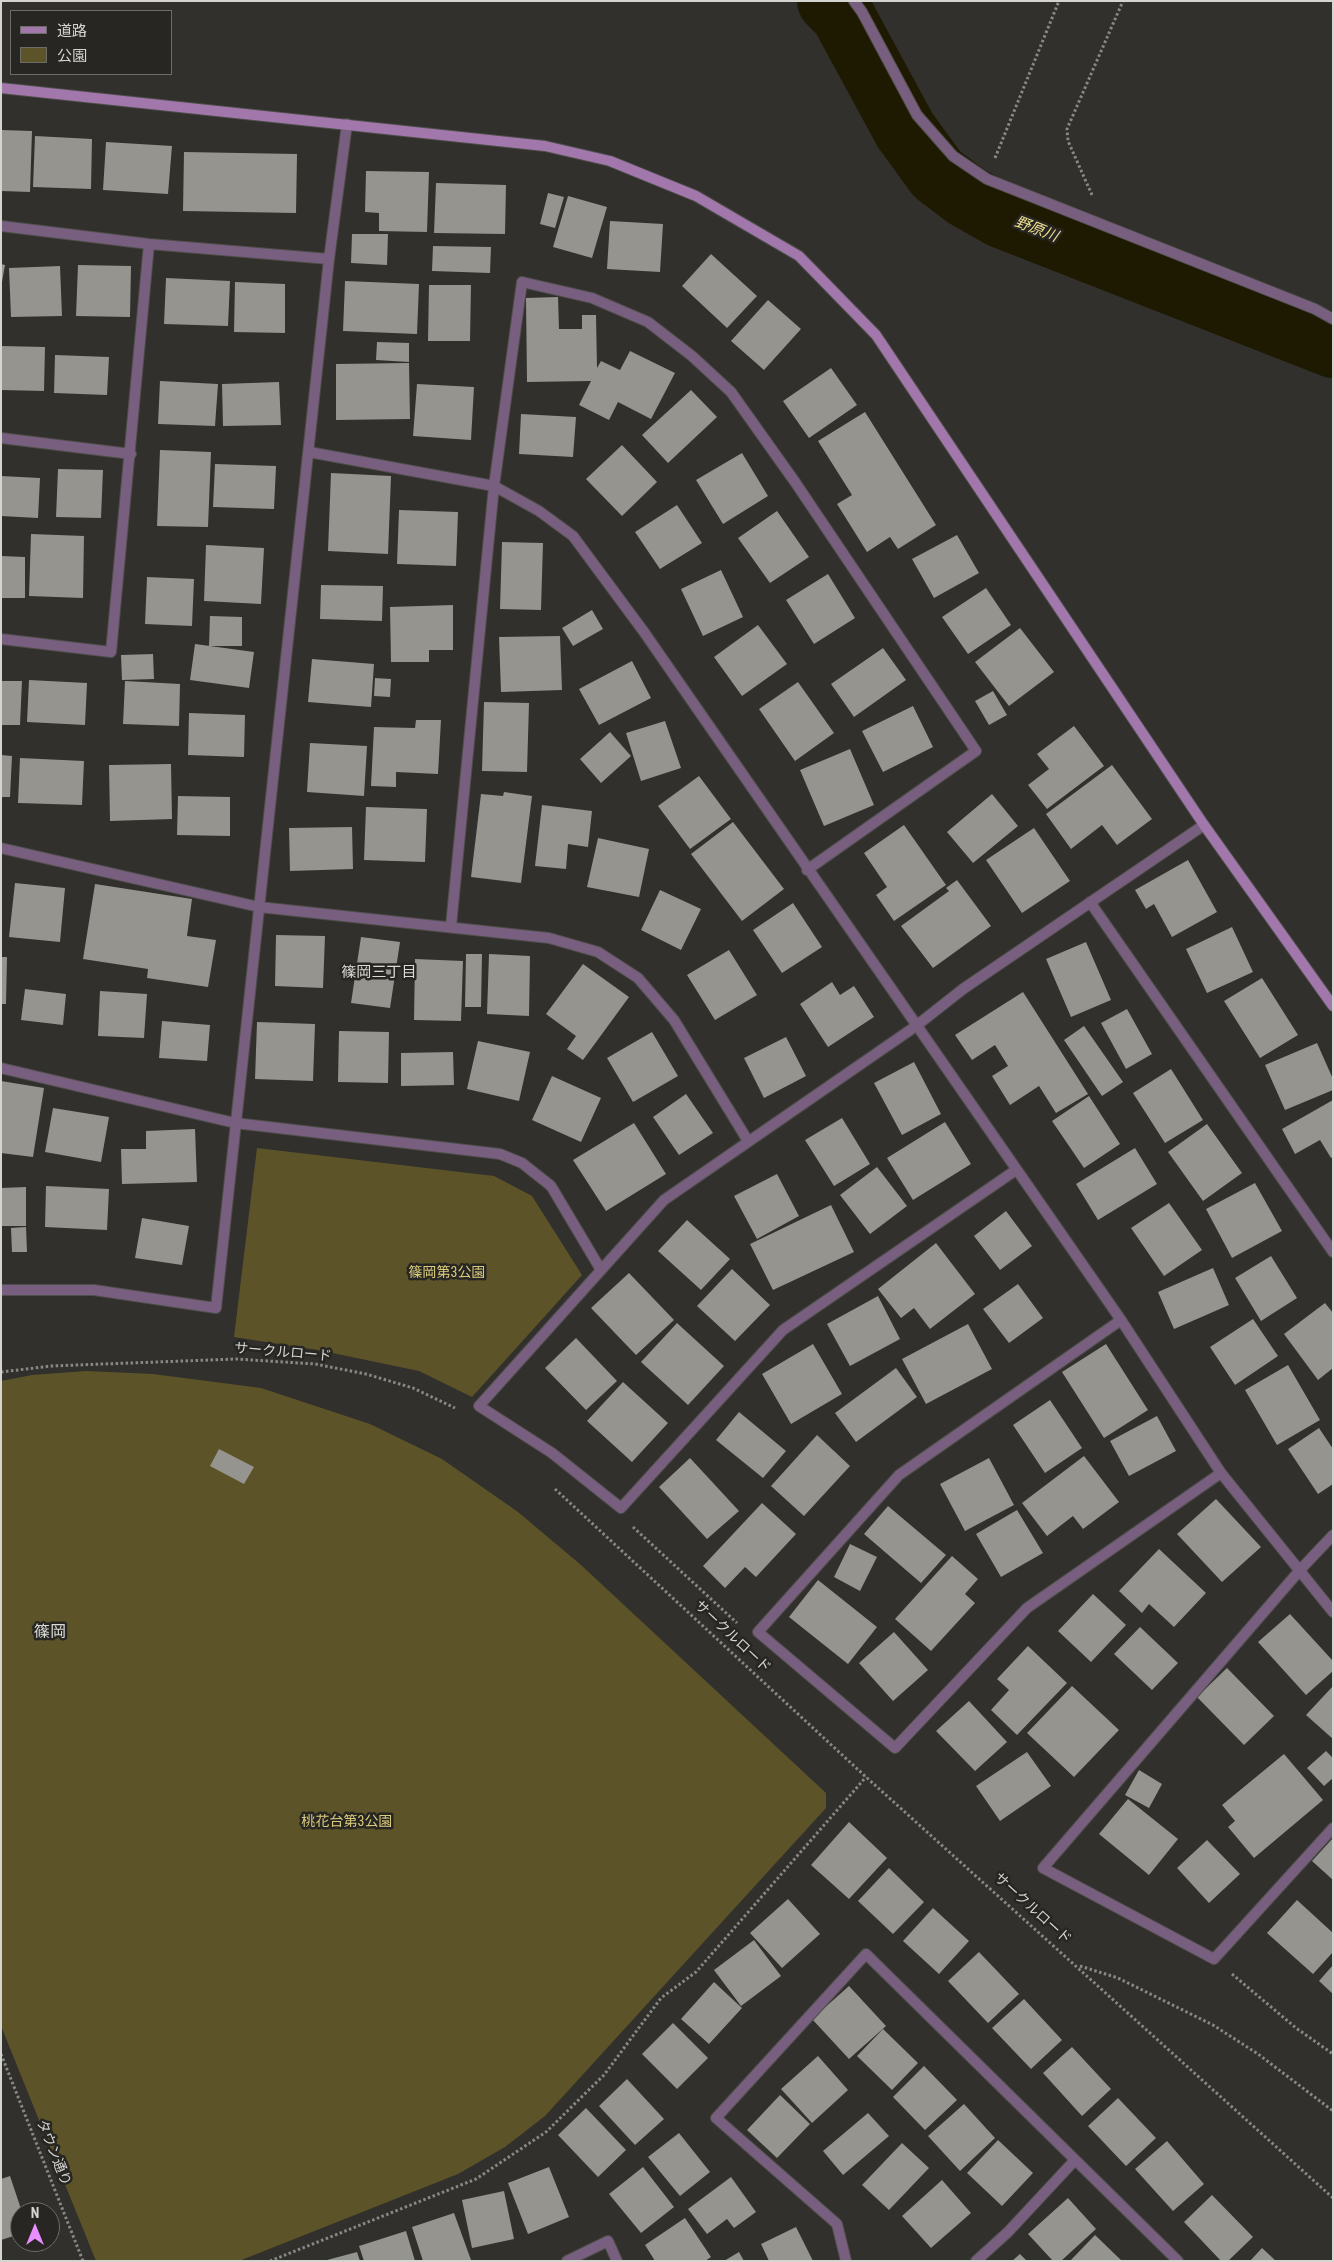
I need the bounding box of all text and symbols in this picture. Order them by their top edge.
legend [10,10,172,75]
text: 道路 [57,22,87,40]
text: 公園 [57,47,87,65]
water label: 野原川 [1012,214,1060,246]
district label: 篠岡三丁目 [342,964,416,982]
park label: 篠岡第3公園 [409,1265,485,1281]
street label: サークルロード [233,1340,333,1366]
street label: サークルロード [690,1597,774,1677]
district label: 篠岡 [34,1623,66,1643]
park label: 桃花台第3公園 [302,1814,392,1830]
street label: サークルロード [990,1870,1074,1948]
street label: タウン通り [32,2117,74,2189]
north arrow [10,2202,60,2252]
text: N [31,2205,39,2221]

